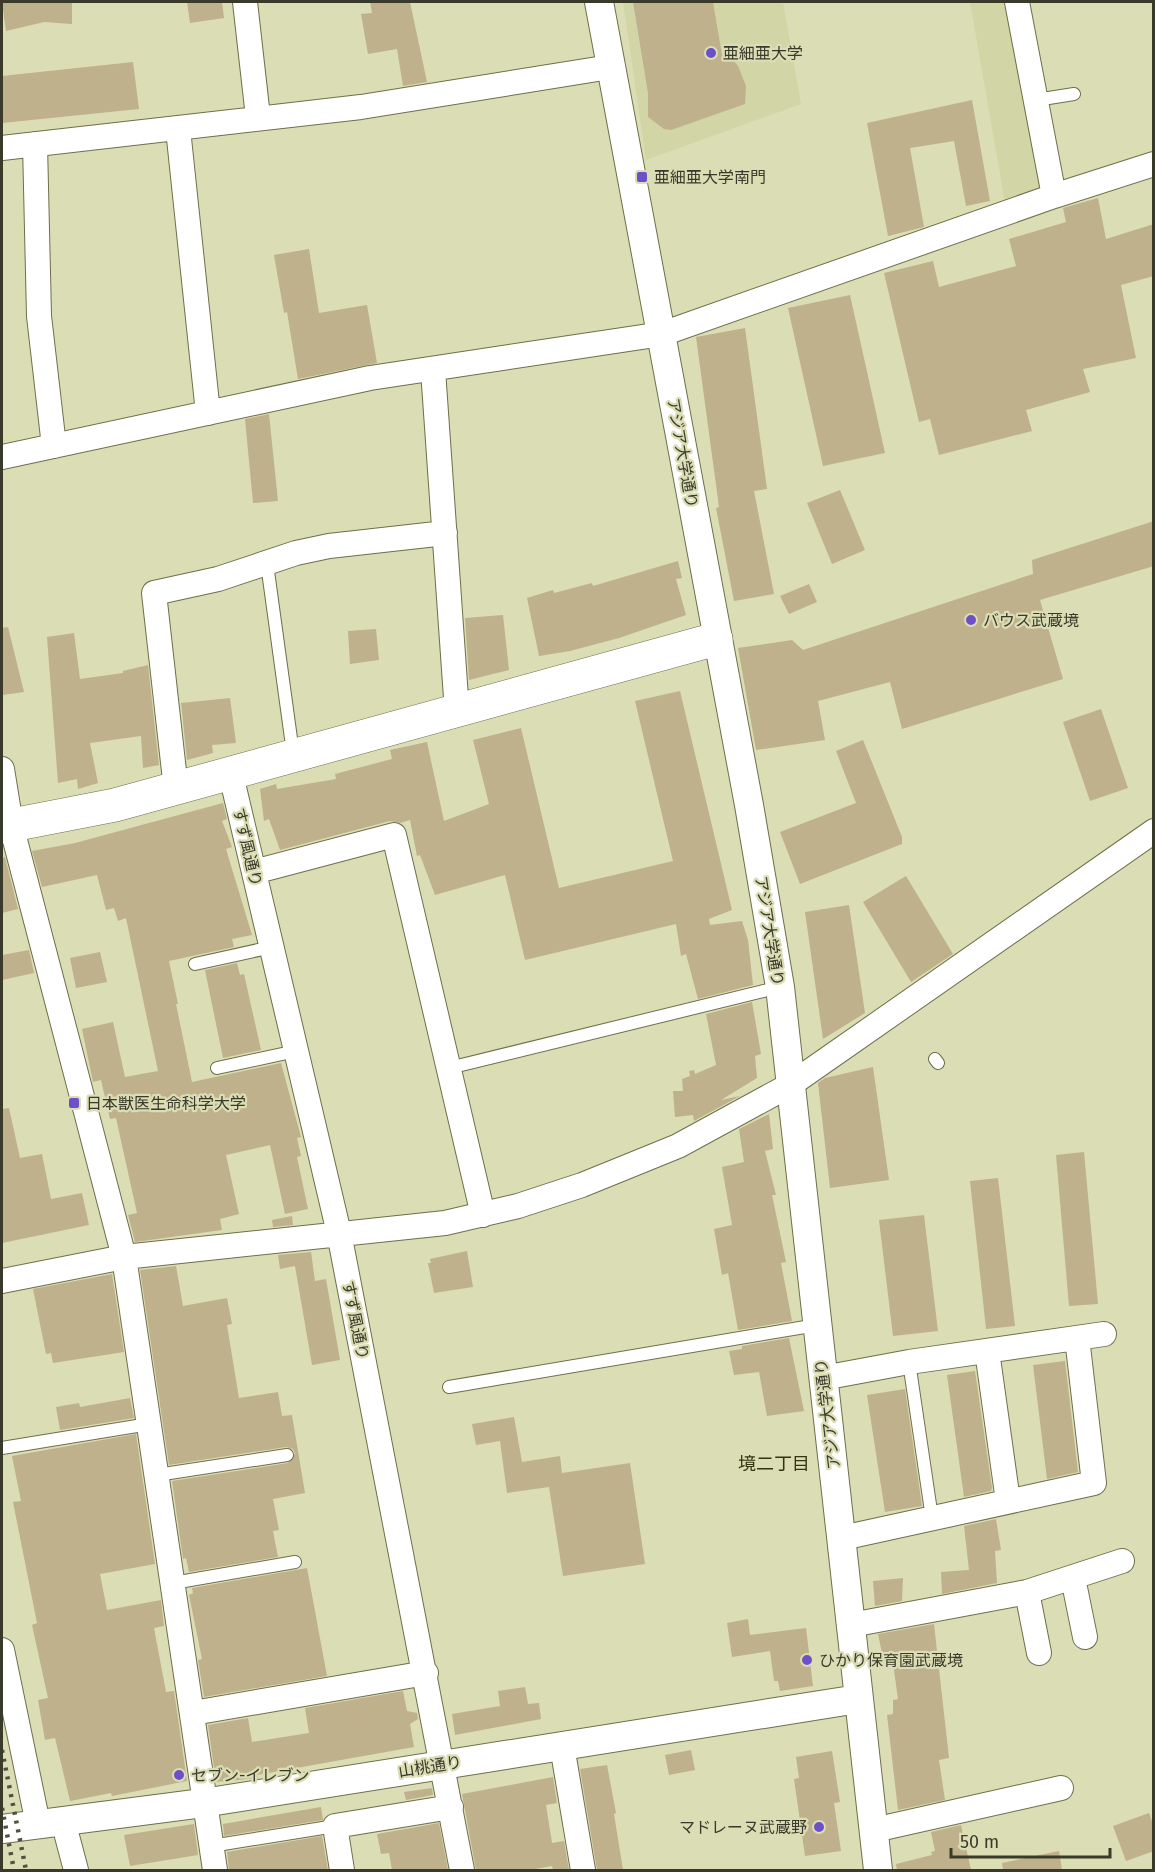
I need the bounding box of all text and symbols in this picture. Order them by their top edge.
place label: 亜細亜大学 [723,44,803,63]
marker: 亜細亜大学 [704,46,718,60]
place label: 亜細亜大学南門 [654,168,766,187]
marker: 亜細亜大学南門 [635,170,649,184]
street label: アジア大学通り [663,397,702,510]
place label: バウス武蔵境 [983,611,1079,630]
marker: バウス武蔵境 [964,613,978,627]
street label: すず風通り [229,806,266,888]
street label: アジア大学通り [751,875,788,988]
place label: 日本獣医生命科学大学 [86,1094,246,1113]
marker: 日本獣医生命科学大学 [67,1096,81,1110]
street label: すず風通り [339,1279,372,1361]
street label: アジア大学通り [811,1358,844,1470]
district label: 境二丁目 [738,1453,810,1475]
place label: ひかり保育園武蔵境 [819,1651,963,1670]
marker: ひかり保育園武蔵境 [800,1653,814,1667]
street label: 山桃通り [397,1752,463,1781]
place label: セブン-イレブン [191,1766,309,1785]
marker: セブン-イレブン [172,1768,186,1782]
place label: マドレーヌ武蔵野 [679,1818,807,1837]
marker: マドレーヌ武蔵野 [812,1820,826,1834]
scale bar [951,1821,1110,1859]
text: 50 m [960,1831,999,1853]

